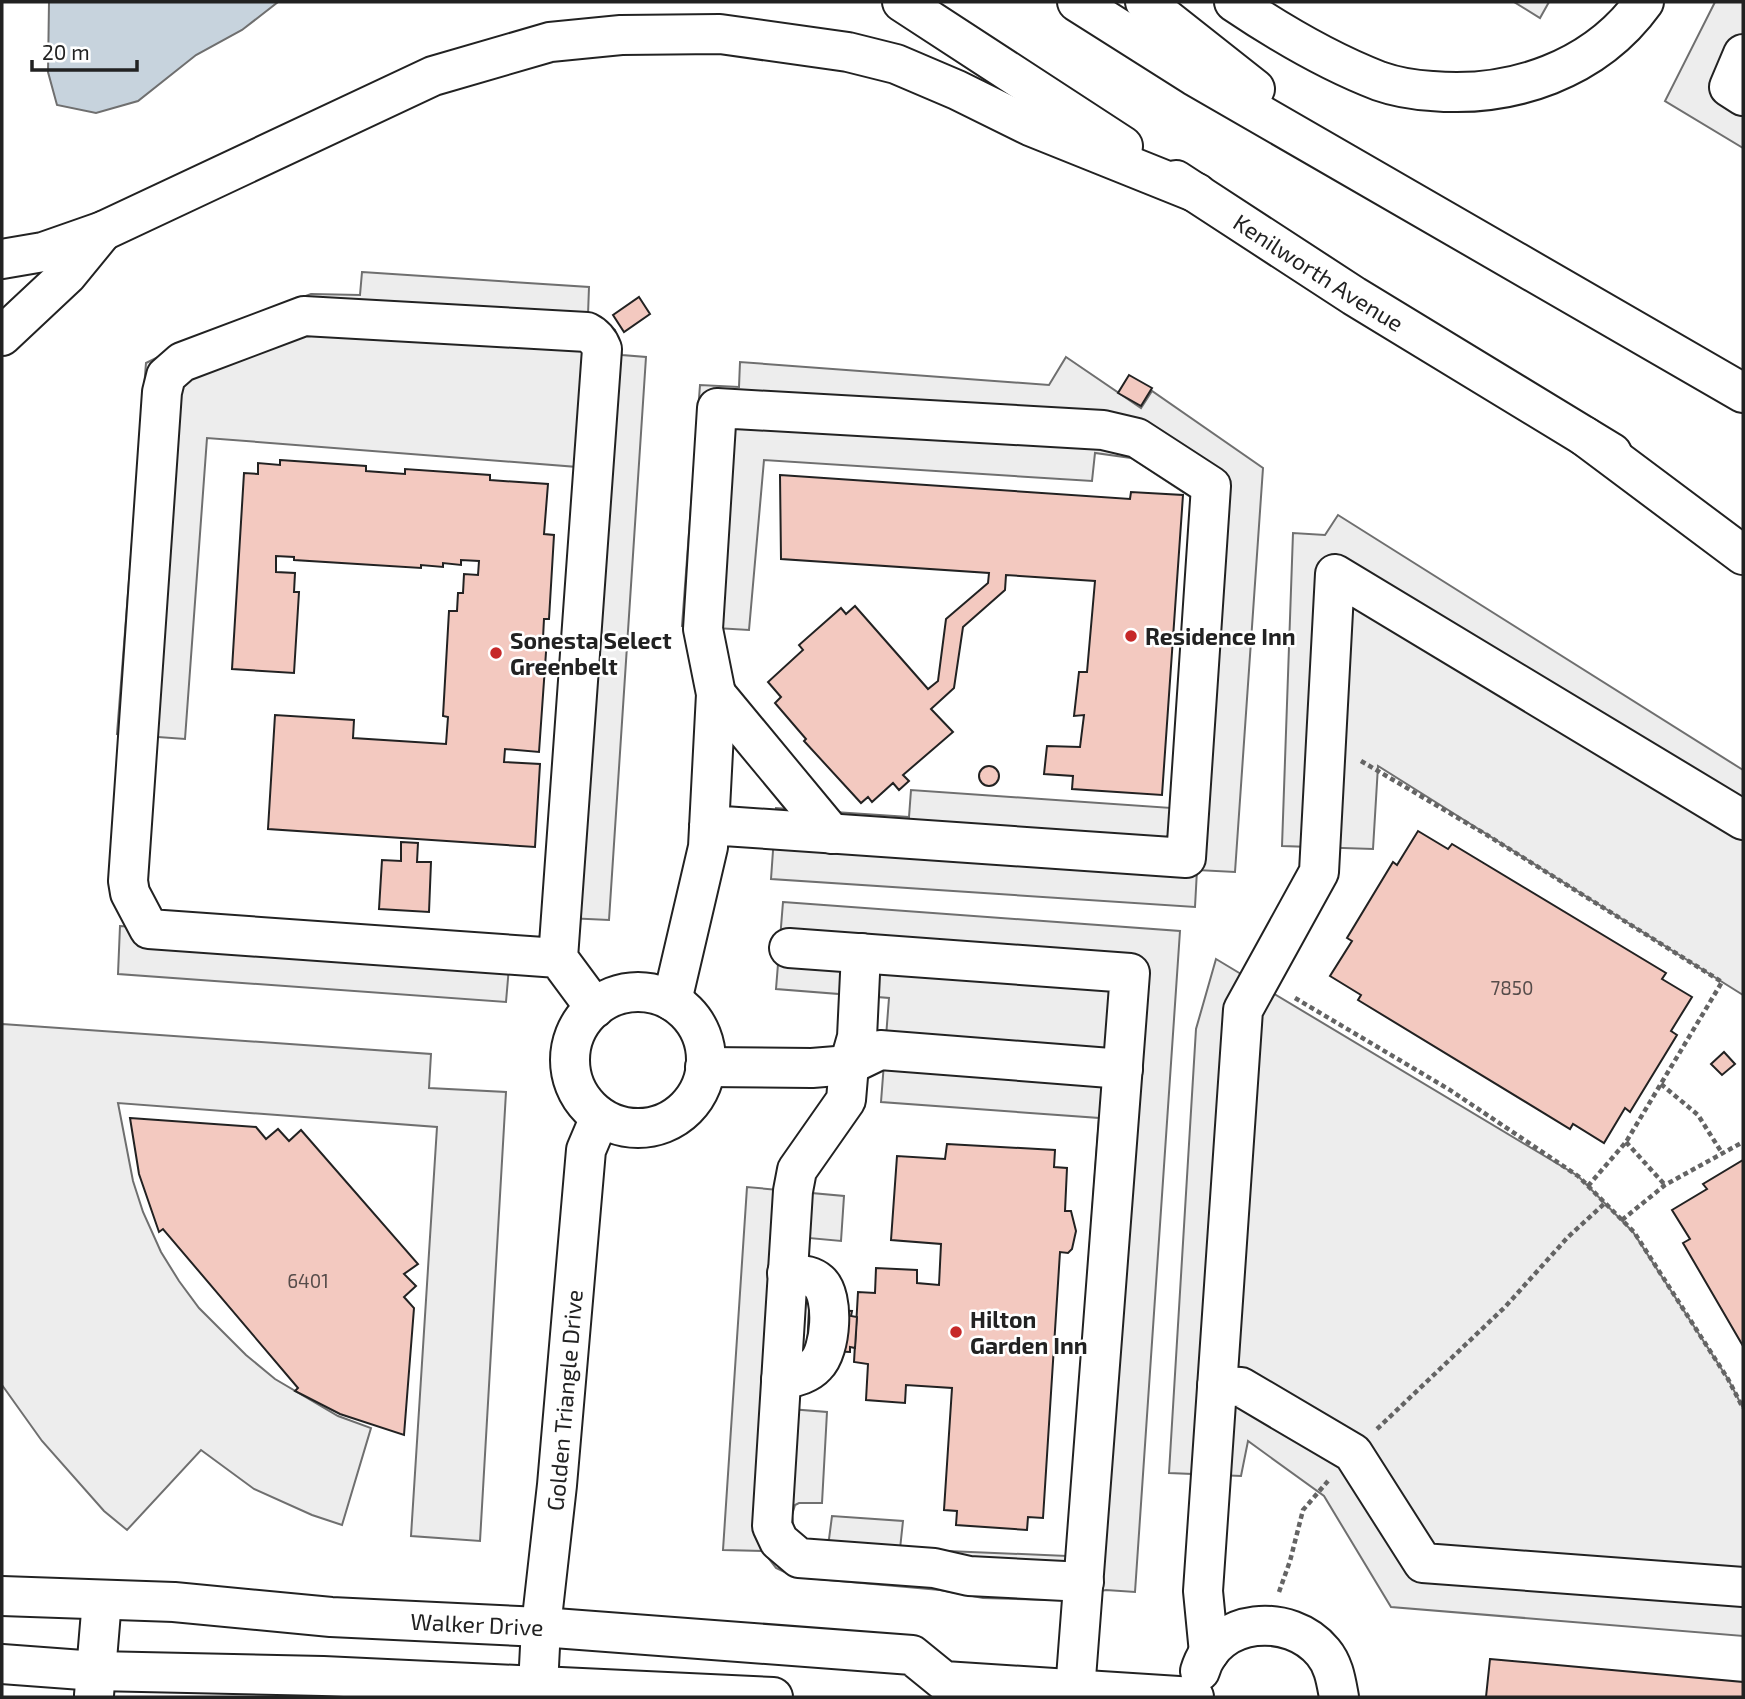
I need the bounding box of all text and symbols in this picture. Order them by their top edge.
scale bar [32,28,136,72]
text: 20 m [42,39,90,64]
street label: Kenilworth Avenue [1229,207,1409,337]
place label: Residence Inn [1145,622,1296,650]
place label: Sonesta Select Greenbelt [510,626,672,680]
marker: Residence Inn [1123,628,1139,644]
marker: Sonesta Select Greenbelt [488,645,504,661]
house number: 7850 [1491,976,1533,999]
house number: 6401 [287,1269,329,1292]
street label: Golden Triangle Drive [540,1289,588,1512]
place label: Hilton Garden Inn [970,1305,1088,1359]
marker: Hilton Garden Inn [948,1324,964,1340]
street label: Walker Drive [410,1607,544,1641]

